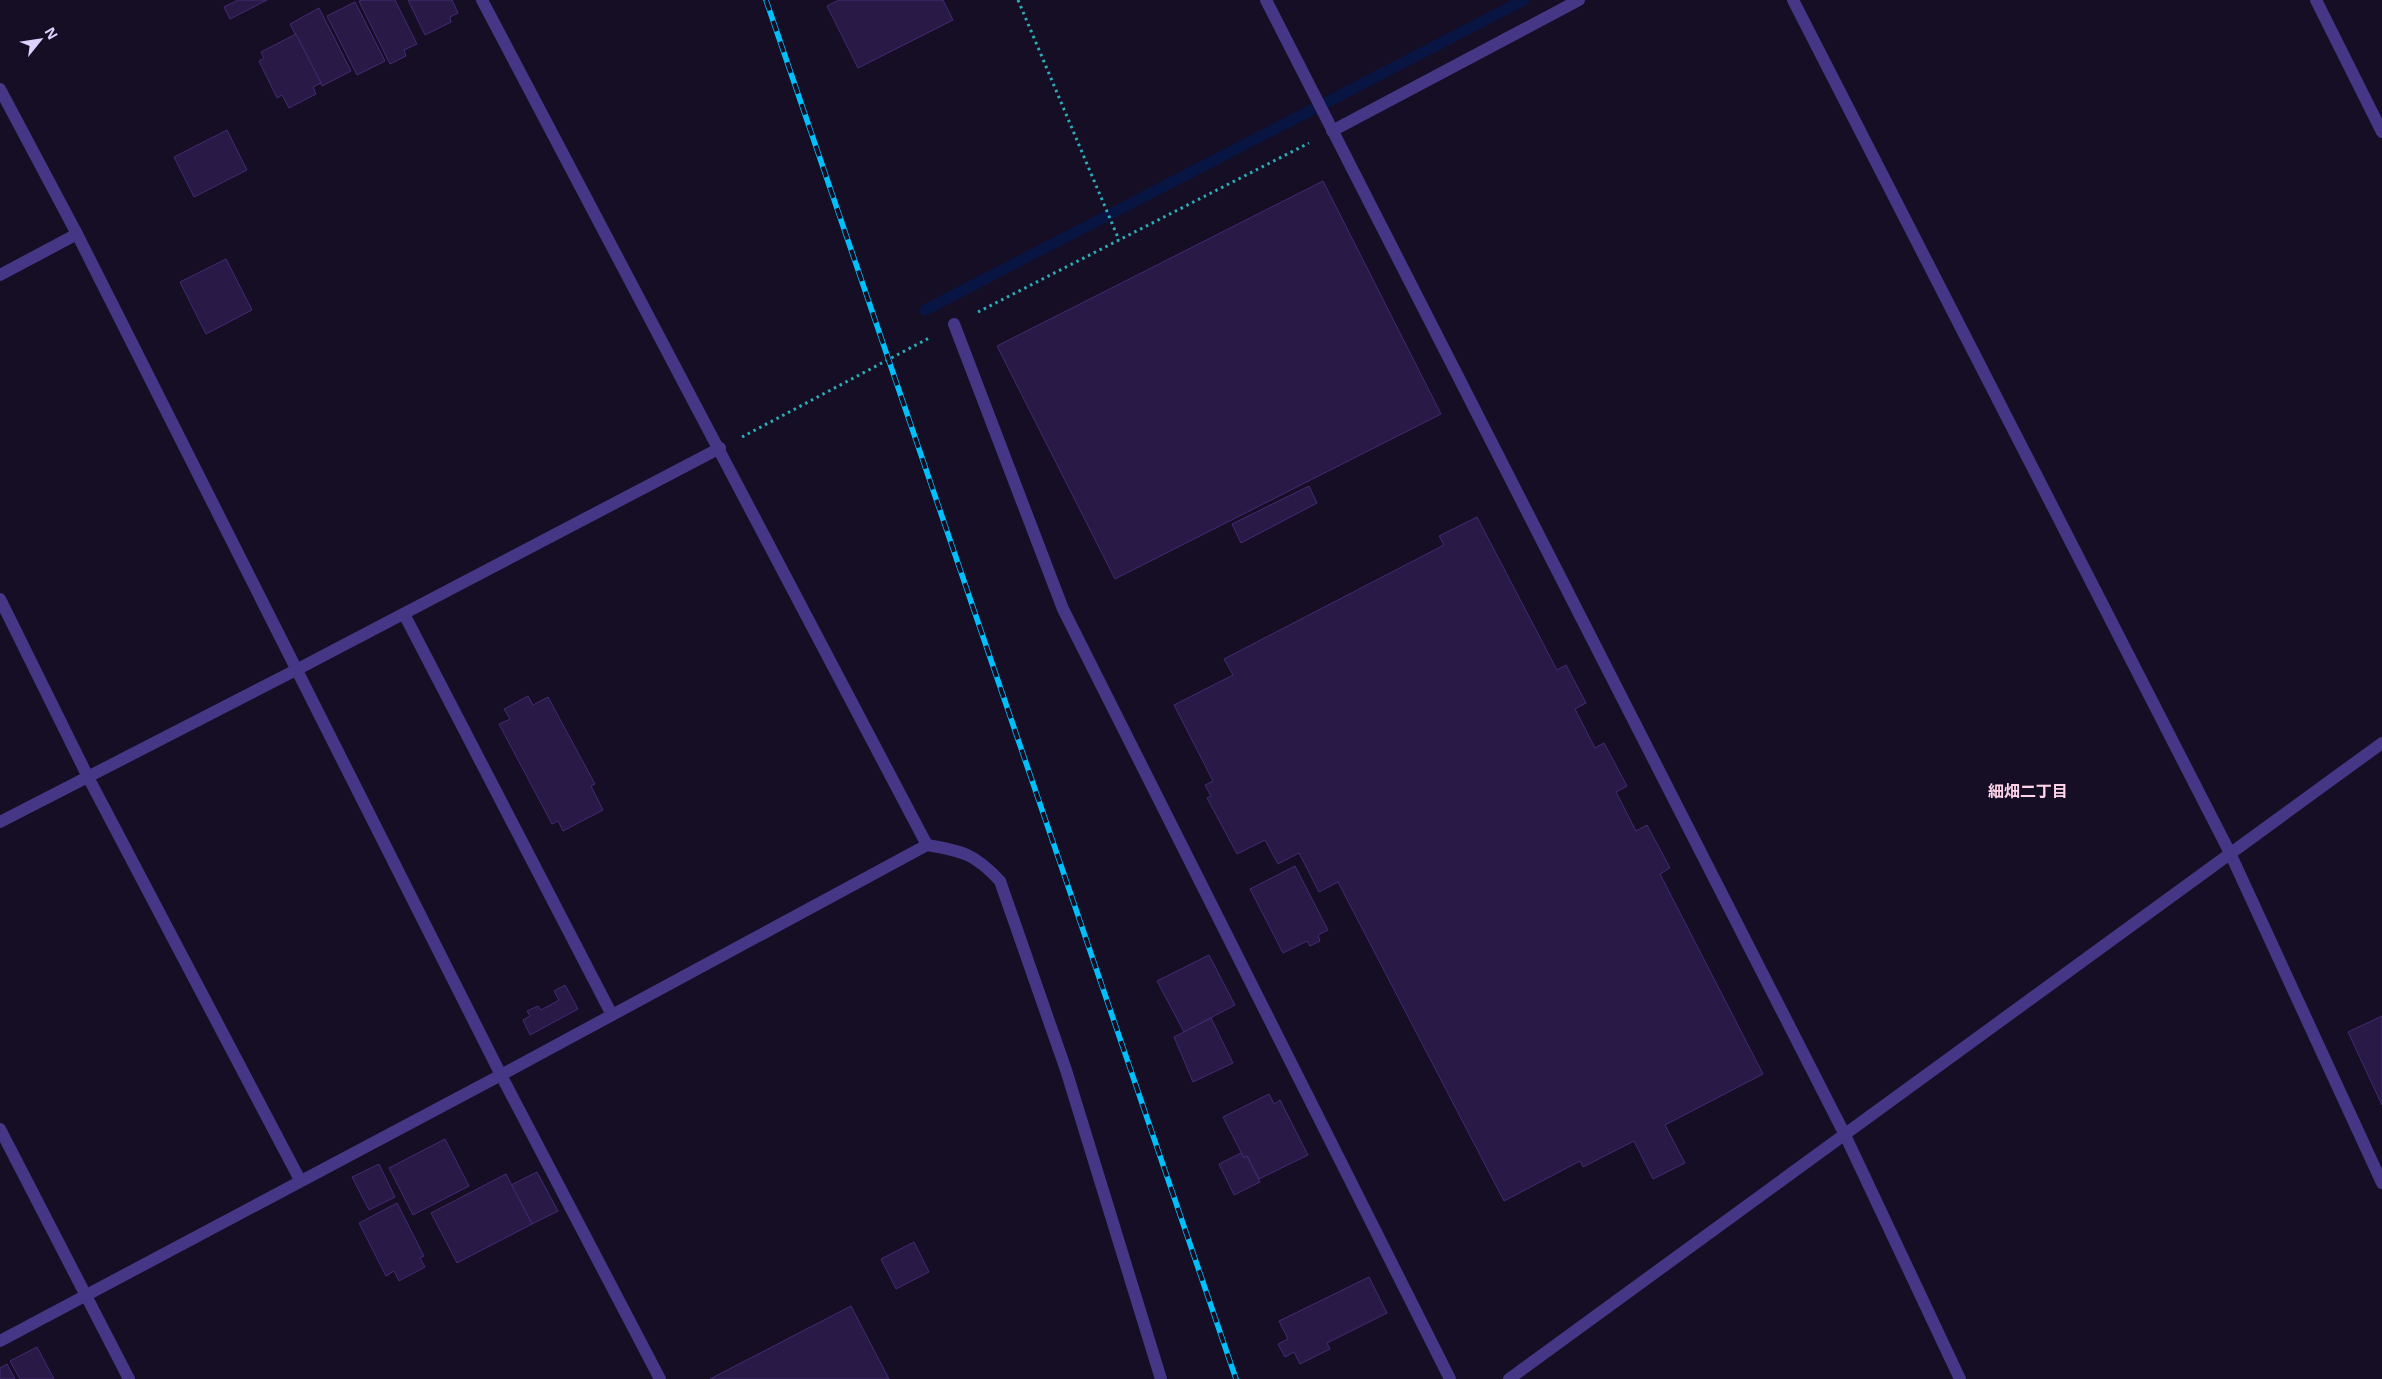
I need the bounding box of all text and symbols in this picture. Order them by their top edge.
north arrow [15,15,65,65]
text: N [41,24,63,43]
district label: 細畑二丁目 [1988,780,2068,802]

